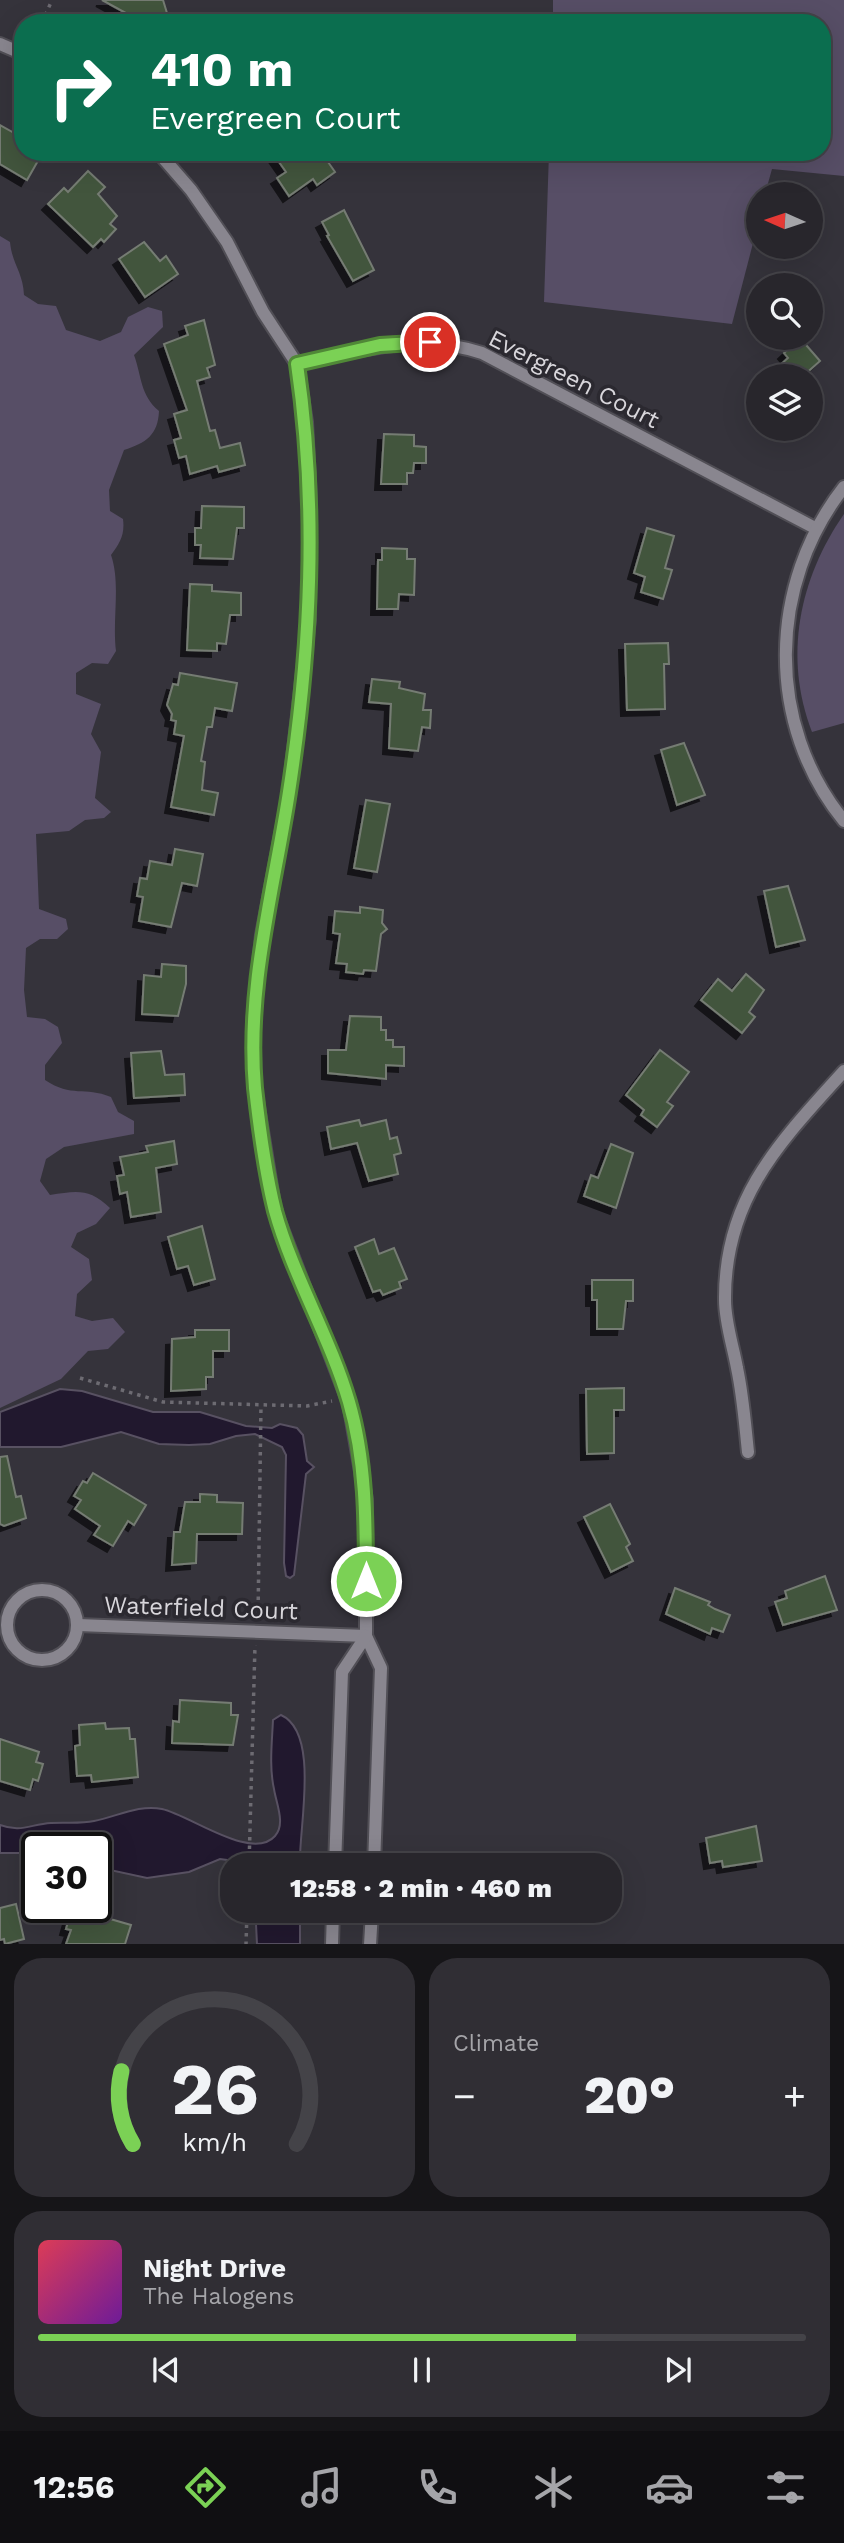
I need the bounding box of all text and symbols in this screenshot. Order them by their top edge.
text: 410 m [150,40,293,98]
icon: right [35,42,126,133]
text: Evergreen Court [150,99,400,137]
north arrow [746,182,822,259]
map controls [746,182,823,441]
button: search [746,273,823,350]
pin [400,312,460,372]
icon: arrive [411,323,449,361]
street label: Evergreen Court [484,324,664,434]
button: layers [746,364,823,441]
position arrow [329,1544,403,1618]
street label: Waterfield Court [104,1591,298,1625]
speed limit sign: 30 [21,1832,112,1923]
text: 12:58 · 2 min · 460 m [290,1873,552,1903]
text: Climate [453,2030,539,2057]
text: 26 [170,2046,259,2132]
text: 20° [584,2065,675,2126]
text: − [453,2074,476,2118]
text: + [783,2074,806,2118]
text: km/h [182,2127,247,2156]
text: Night Drive [143,2253,286,2283]
text: The Halogens [143,2283,294,2310]
icon: previous [147,2351,185,2389]
icon: pause [403,2351,441,2389]
icon: next [659,2351,697,2389]
icon: directions [181,2463,230,2512]
icon: music [297,2463,346,2512]
icon: phone [413,2463,462,2512]
icon: climate [529,2463,578,2512]
icon: car [645,2463,694,2512]
icon: filters [761,2463,810,2512]
text: 12:56 [34,2468,114,2506]

